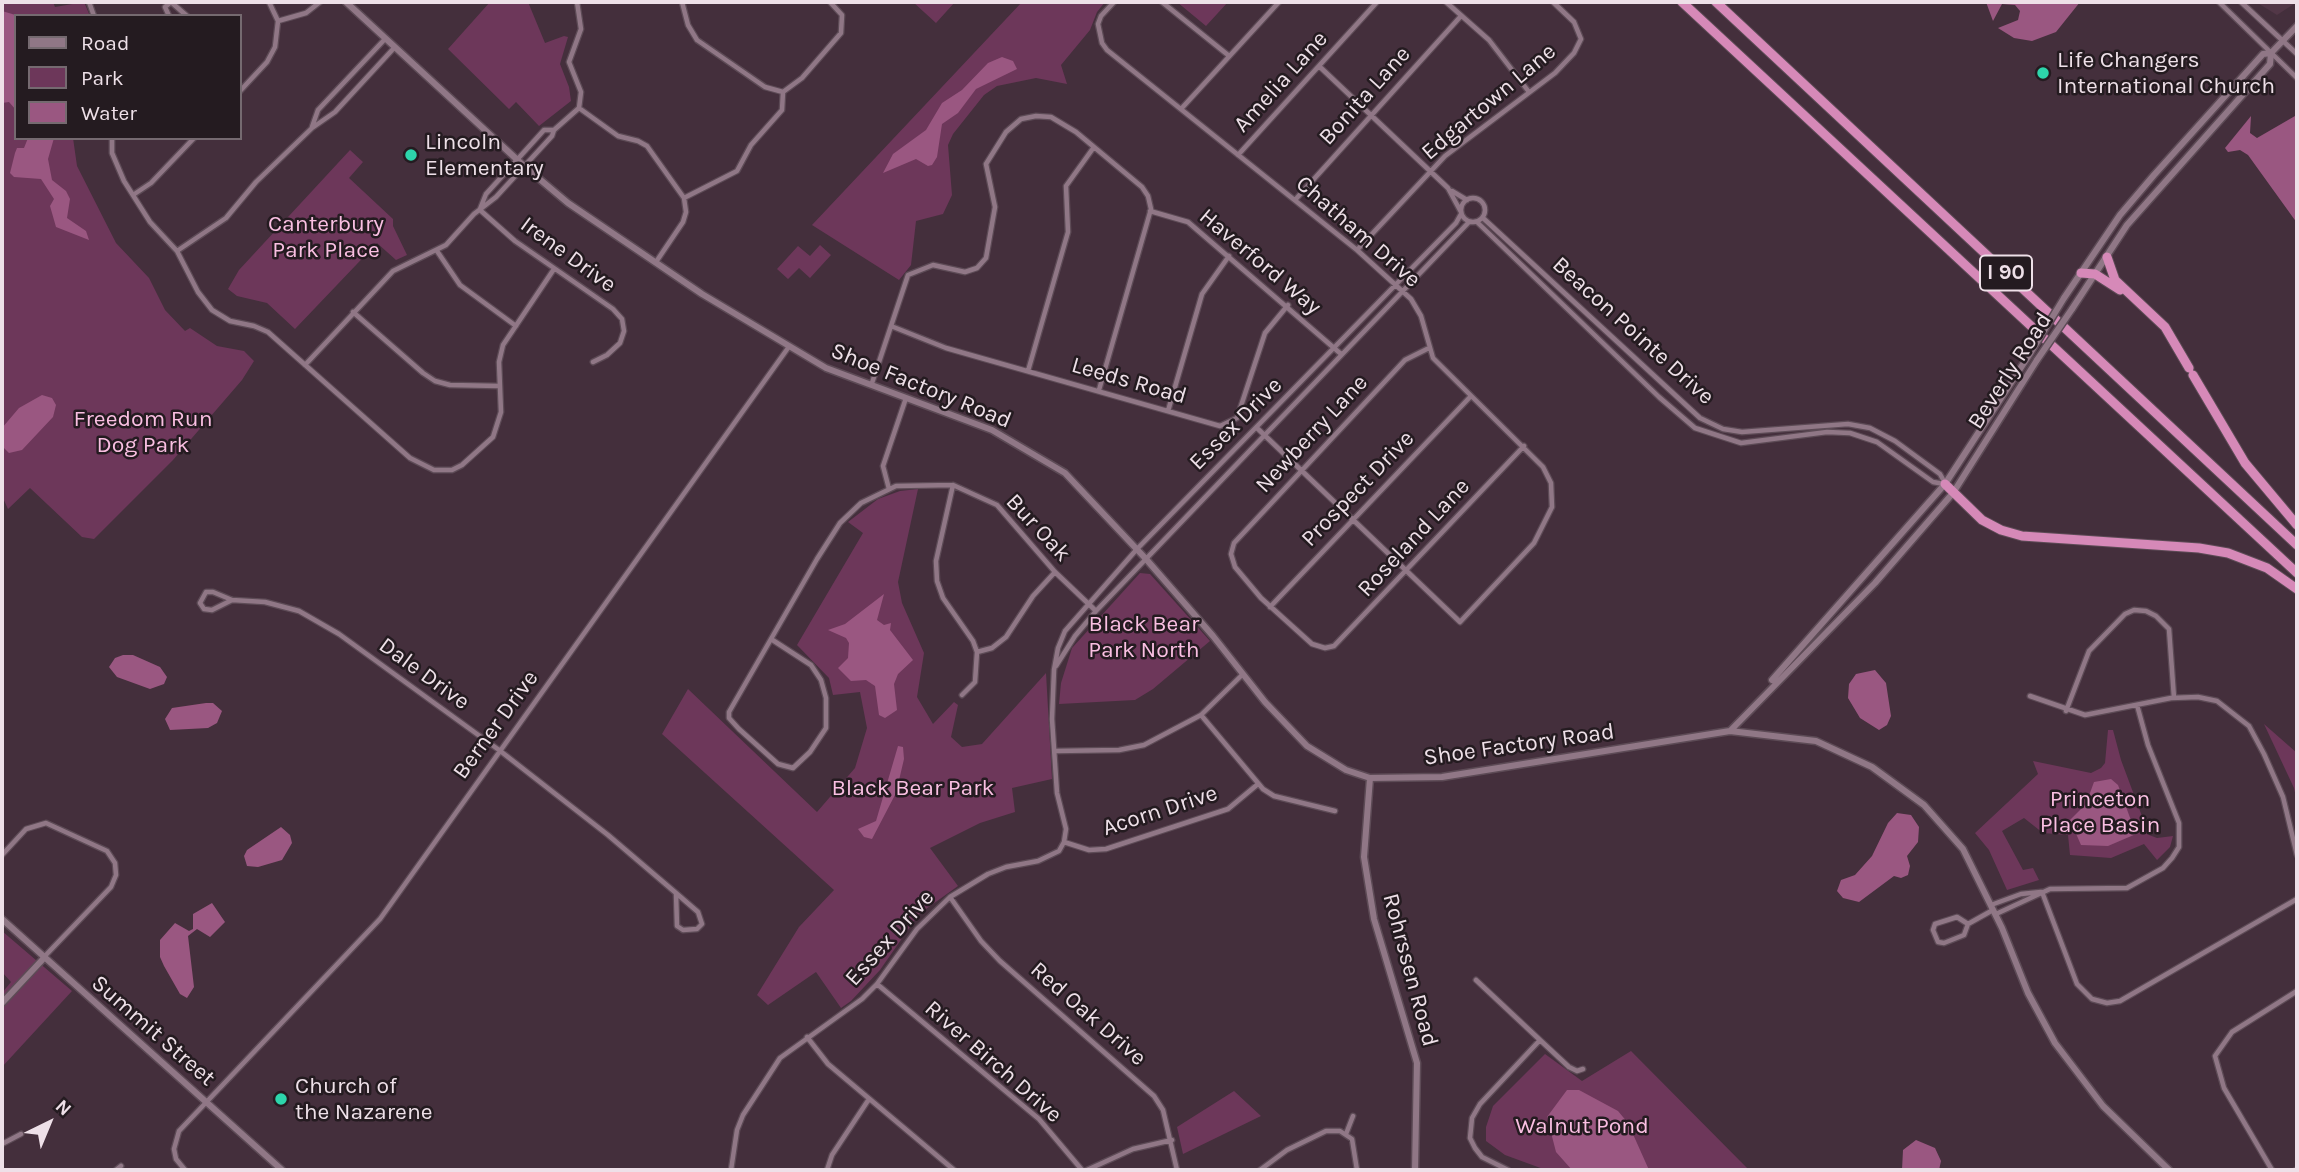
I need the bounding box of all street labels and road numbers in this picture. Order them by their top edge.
street label: Amelia Lane [1228,26,1334,138]
street label: Edgartown Lane [1416,38,1562,166]
street label: Bonita Lane [1313,41,1417,151]
street label: Chatham Drive [1290,170,1426,294]
street label: Haverford Way [1193,203,1327,321]
street label: Irene Drive [515,211,621,299]
street label: Beacon Pointe Drive [1546,251,1720,411]
road number: I 90 [1980,256,2032,290]
street label: Beverly Road [1962,308,2058,434]
street label: Shoe Factory Road [827,337,1015,435]
street label: Leeds Road [1068,351,1190,411]
street label: Newberry Lane [1250,369,1374,499]
street label: Essex Drive [1184,372,1288,476]
street label: Prospect Drive [1296,425,1420,553]
street label: Roseland Lane [1352,473,1476,603]
street label: Bur Oak [1000,488,1076,568]
street label: Dale Drive [373,632,475,716]
street label: Berner Drive [447,665,545,785]
street label: Shoe Factory Road [1422,718,1616,772]
street label: Acorn Drive [1099,779,1221,843]
street label: Essex Drive [840,884,940,992]
street label: Rohrssen Road [1376,891,1444,1049]
street label: Red Oak Drive [1024,956,1152,1072]
street label: Summit Street [85,970,221,1092]
street label: River Birch Drive [919,995,1067,1129]

